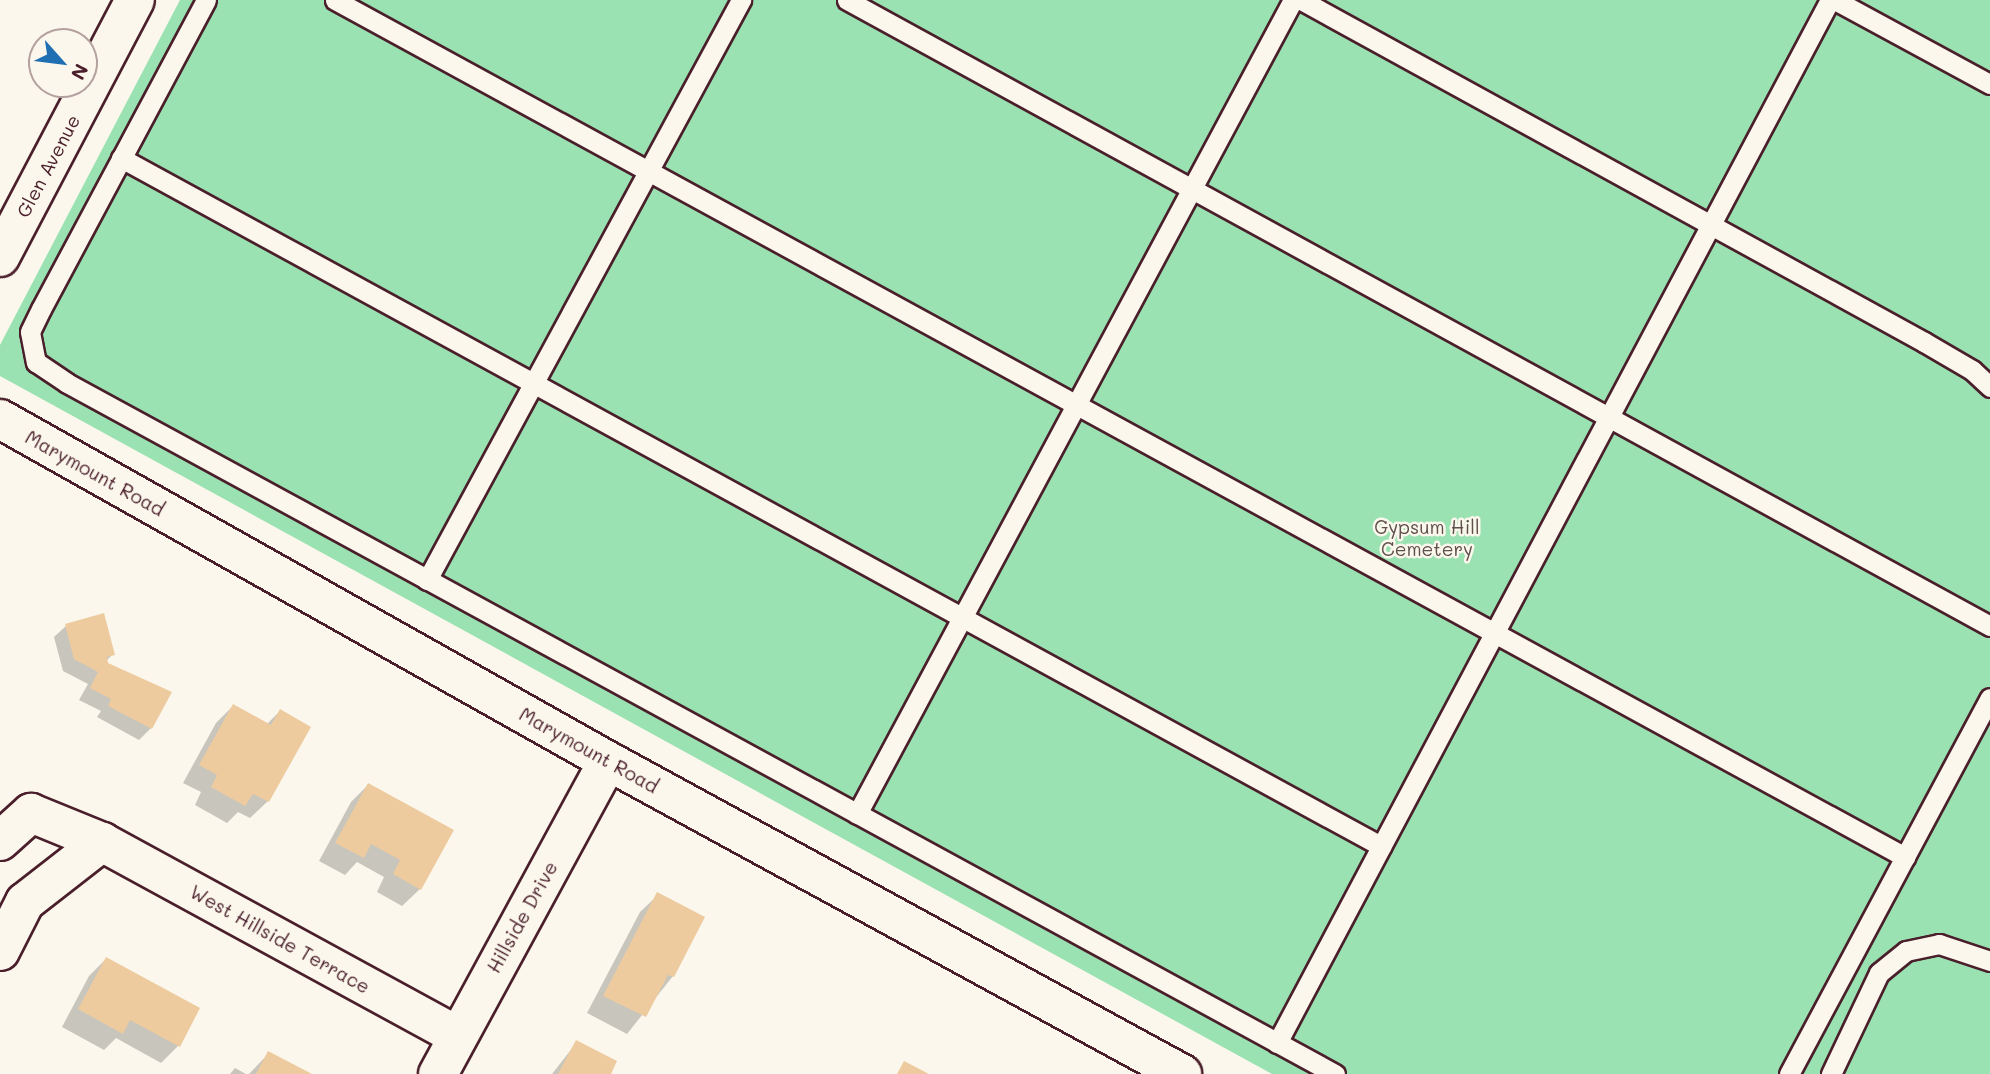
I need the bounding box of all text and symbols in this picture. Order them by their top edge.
north arrow [28,28,98,98]
text: N [66,60,95,84]
street label: Glen Avenue [11,111,85,221]
street label: Marymount Road [21,425,169,521]
park label: Gypsum Hill Cemetery [1374,516,1480,560]
street label: Marymount Road [515,702,663,798]
street label: Hillside Drive [482,857,562,977]
street label: West Hillside Terrace [186,880,374,998]

